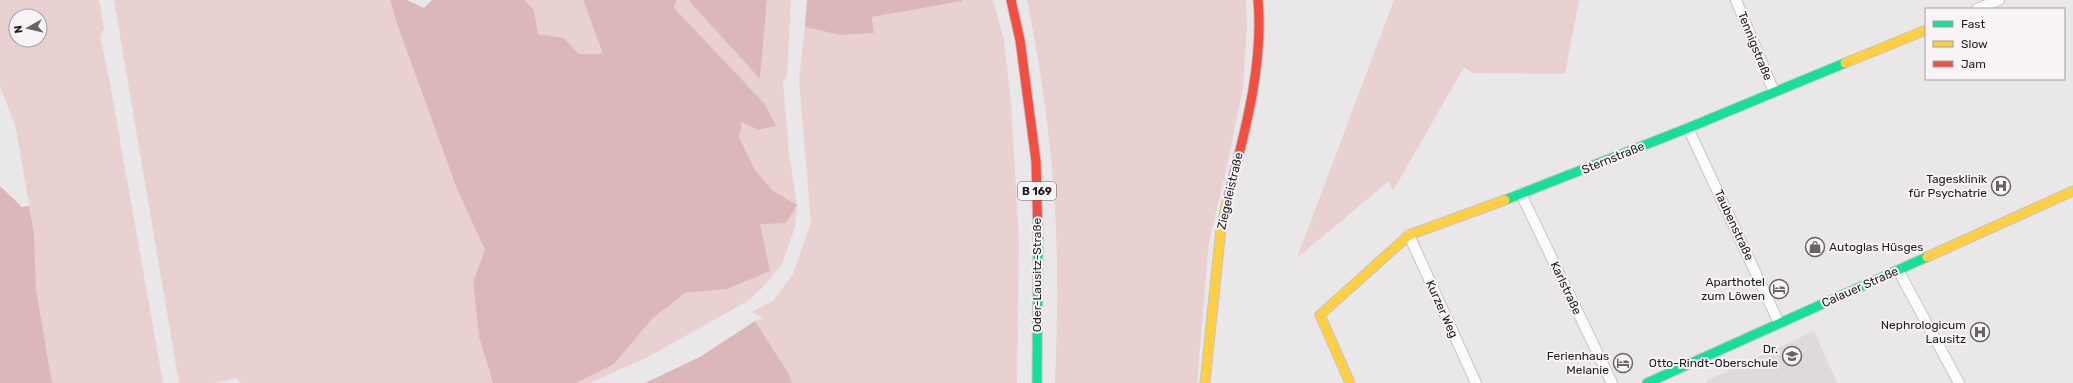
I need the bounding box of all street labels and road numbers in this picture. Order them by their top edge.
street label: Tennigstraße [1735,10,1775,83]
street label: Sternstraße [1580,139,1647,177]
street label: Ziegeleistraße [1214,151,1246,231]
road number: B 169 [1018,182,1056,200]
street label: Taubenstraße [1711,187,1757,263]
street label: Oder-Lausitz-Straße [1030,217,1044,332]
street label: Karlstraße [1548,259,1584,317]
street label: Calauer Straße [1820,264,1901,310]
street label: Kurzer Weg [1423,278,1461,340]

